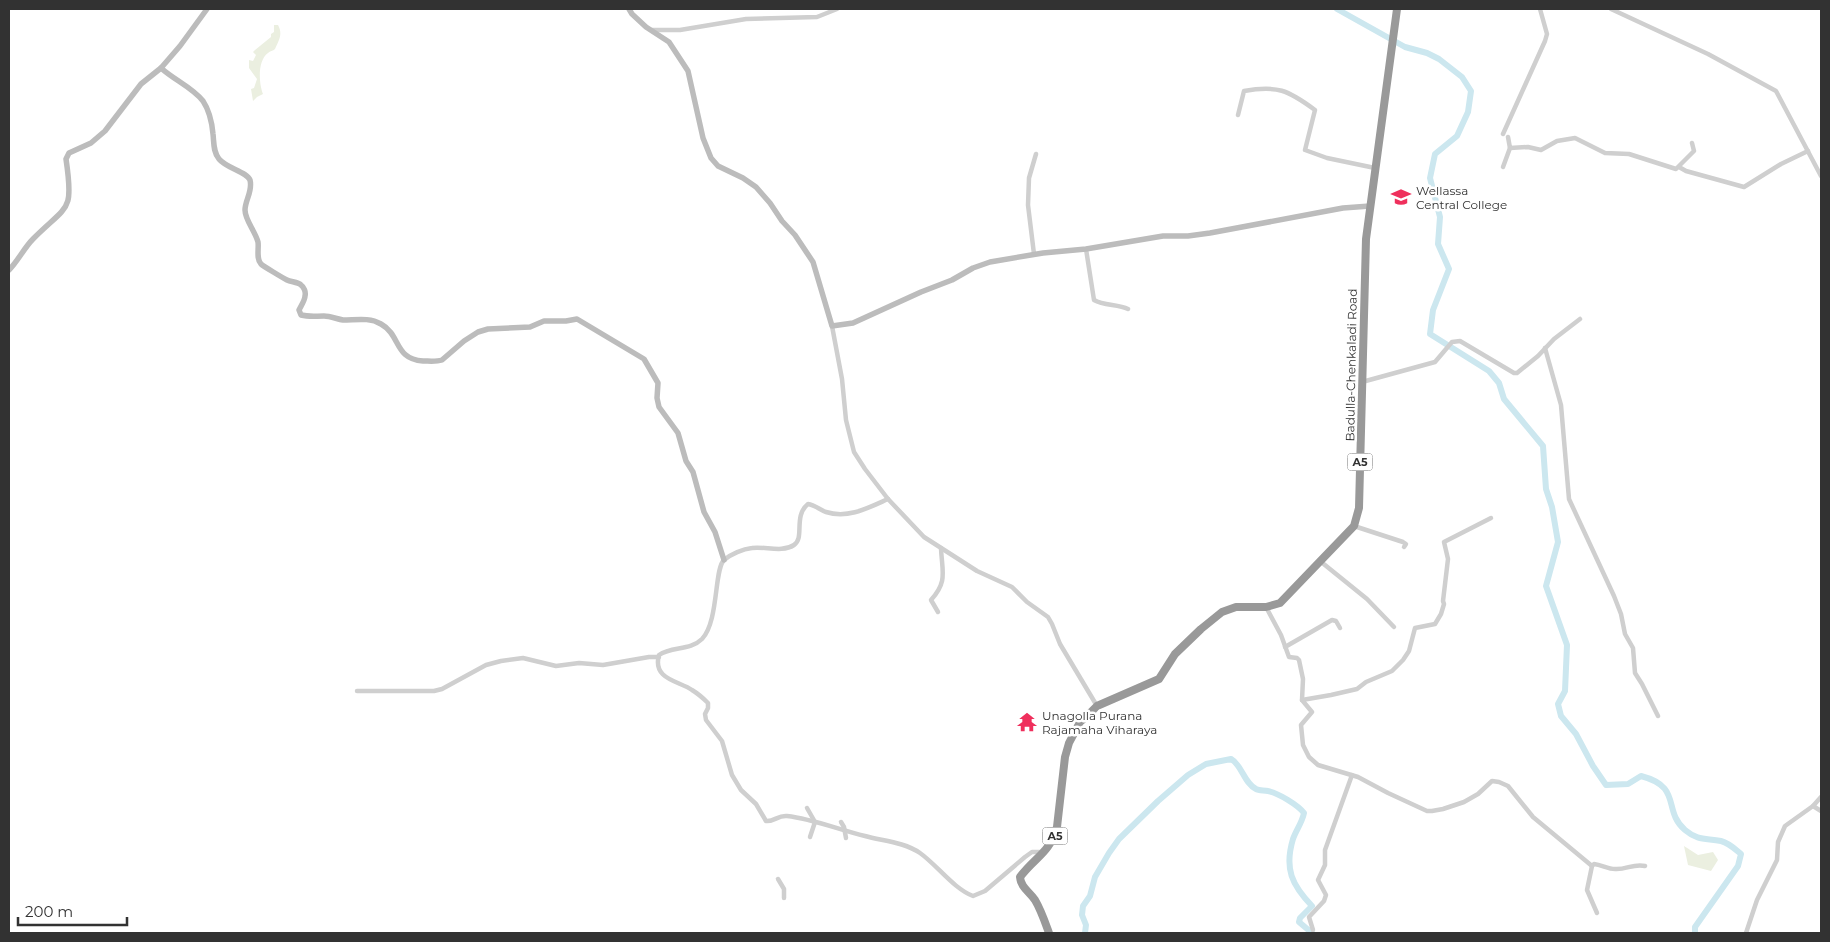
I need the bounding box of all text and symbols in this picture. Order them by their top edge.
place label: Wellassa Central College [1416,183,1507,212]
school or university icon: Wellassa Central College [1390,186,1412,208]
street label: Badulla-Chenkaladi Road [1342,288,1360,442]
road number: A5 [1348,454,1372,471]
place label: Unagolla Purana Rajamaha Viharaya [1042,708,1157,737]
temple icon: Unagolla Purana Rajamaha Viharaya [1016,711,1038,733]
road number: A5 [1042,828,1068,844]
scale bar [18,894,126,926]
text: 200 m [25,902,73,921]

